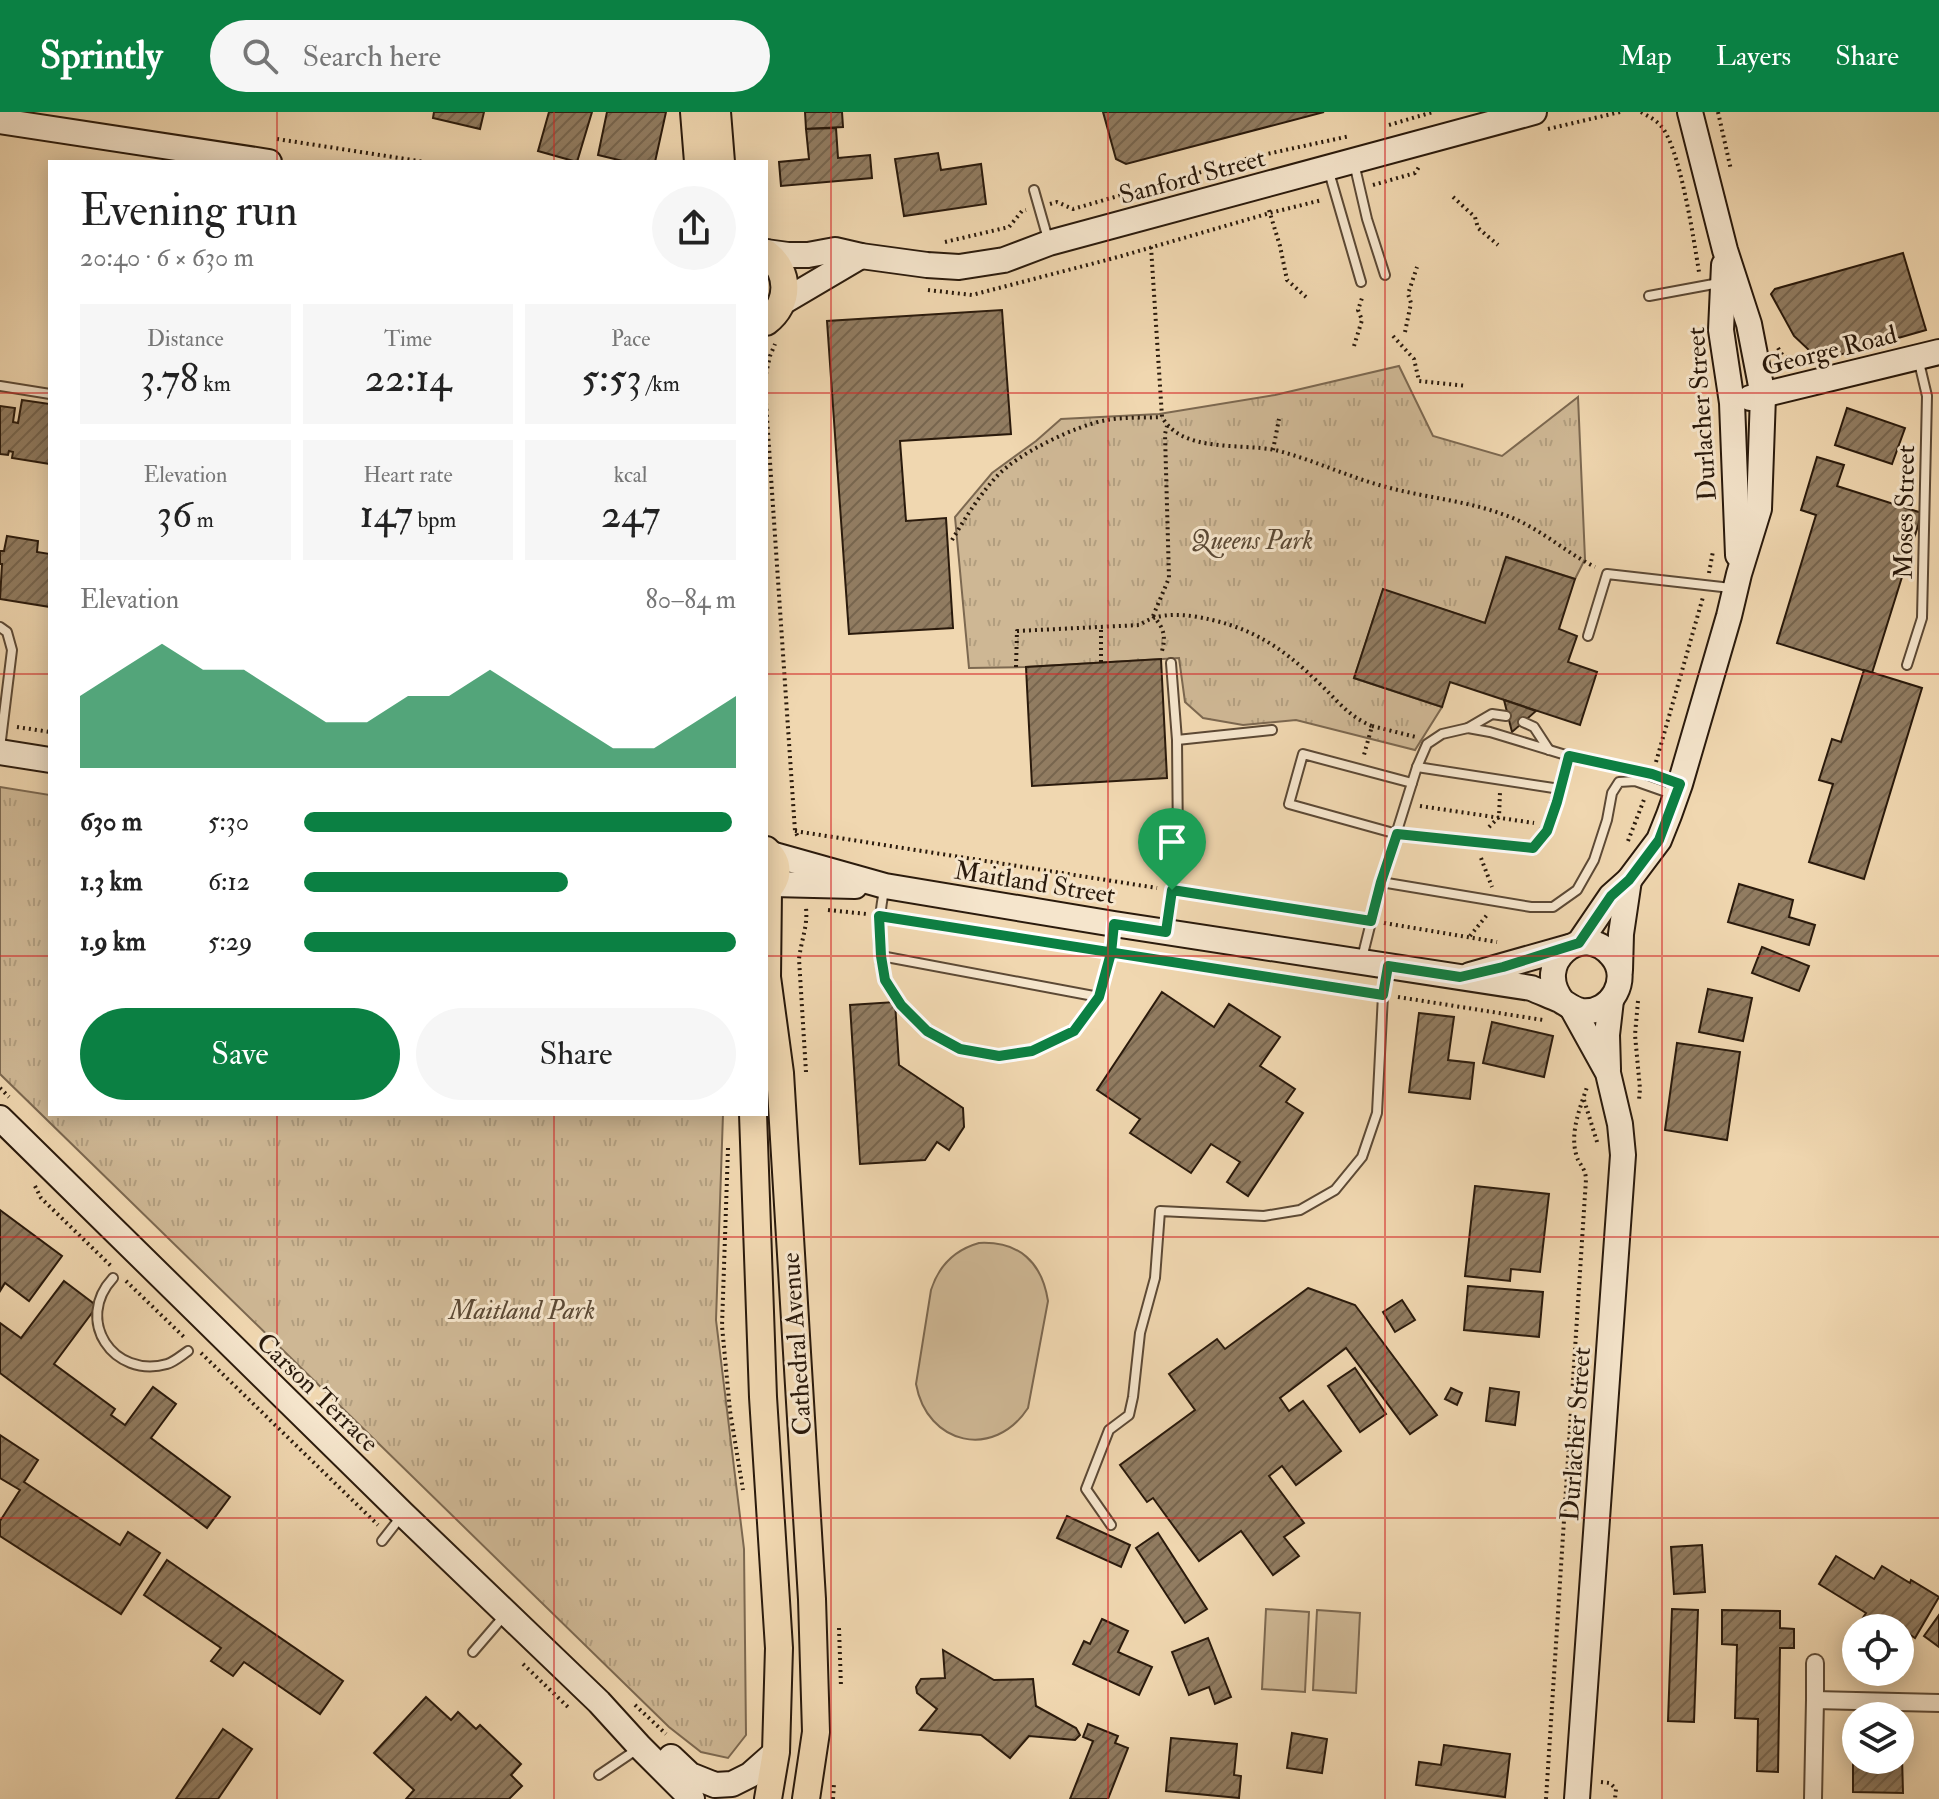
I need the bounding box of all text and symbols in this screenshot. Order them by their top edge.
search box [210,20,770,92]
text: Sprintly [40,32,162,80]
icon: search [238,34,282,78]
text: Search here [302,38,441,75]
text: Map [1619,39,1672,74]
text: Layers [1716,39,1791,74]
text: Share [1835,39,1899,74]
street label: Sanford Street [1116,142,1269,212]
text: Evening run [80,184,298,239]
button: share [652,186,736,270]
text: 20:40 · 6 × 630 m [80,242,254,274]
street label: George Road [1758,319,1900,383]
text: Distance [147,325,224,353]
text: Time [384,325,432,353]
text: Pace [611,325,650,353]
street label: Durlacher Street [1680,326,1724,502]
text: 3.78 [140,353,199,404]
text: 22:14 [365,353,451,404]
text: 5:53 [582,353,642,404]
text: km [199,370,231,398]
text: /km [642,370,680,398]
street label: Moses Street [1888,445,1922,579]
text: Elevation [143,461,227,489]
text: Heart rate [363,461,453,489]
text: kcal [614,461,648,489]
text: 36 [157,489,192,540]
text: 147 [360,489,413,540]
text: 247 [601,489,660,540]
text: m [192,506,214,534]
text: bpm [413,506,456,534]
park label: Queens Park [1191,525,1313,558]
text: Elevation [80,584,179,616]
text: 80–84 m [645,584,736,616]
text: 630 m [80,806,142,838]
text: 5:30 [208,806,249,838]
pin [1138,808,1206,890]
icon: arrive [1150,820,1194,864]
street label: Maitland Street [952,854,1118,912]
text: 1.3 km [80,866,142,898]
text: 6:12 [208,866,250,898]
text: 1.9 km [80,926,146,958]
text: 5:29 [208,926,252,958]
button: Save [80,1008,400,1100]
button: Share [416,1008,736,1100]
street label: Cathedral Avenue [775,1251,819,1436]
park label: Maitland Park [447,1295,595,1327]
street label: Carson Terrace [249,1326,385,1459]
street label: Durlacher Street [1554,1346,1598,1522]
map controls [1842,1614,1914,1774]
button: locate [1842,1614,1914,1686]
button: layers [1842,1702,1914,1774]

